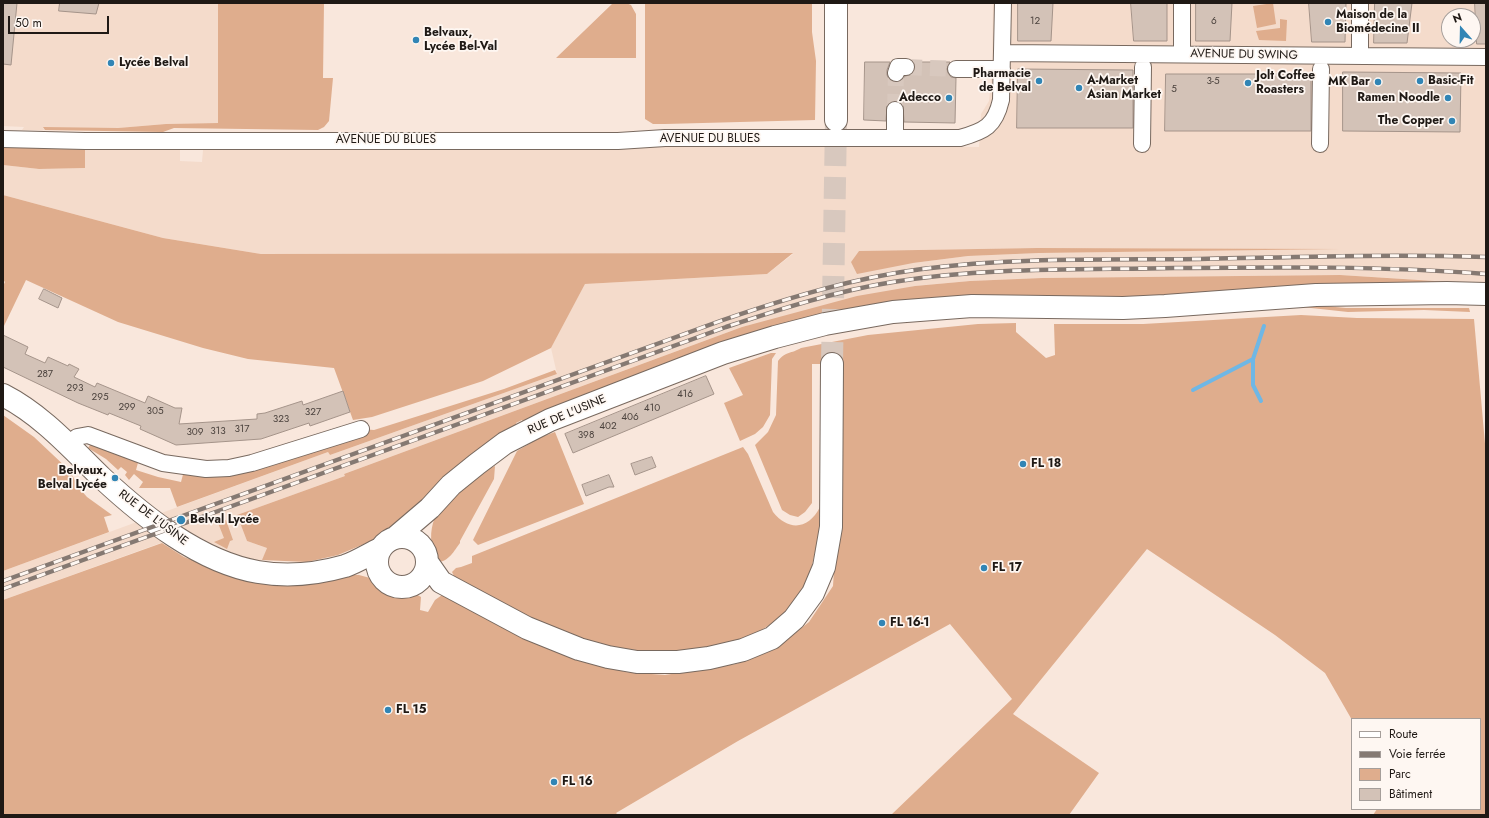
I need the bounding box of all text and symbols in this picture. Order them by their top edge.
scale bar [10,8,111,34]
place label: Maison de la Biomédecine II [1336,8,1420,36]
north arrow [1441,8,1481,48]
text: N [1450,9,1464,27]
text: 50 m [15,14,42,32]
house number: 12 [1030,16,1040,28]
house number: 6 [1211,16,1217,28]
marker: Maison de la Biomédecine II [1323,17,1333,27]
place label: Belvaux, Lycée Bel-Val [424,26,497,54]
marker: Belvaux, Lycée Bel-Val [411,35,421,45]
street label: AVENUE DU SWING [1190,47,1298,63]
place label: Lycée Belval [119,56,188,70]
marker: Lycée Belval [106,58,116,68]
place label: Pharmacie de Belval [973,67,1031,95]
place label: Jolt Coffee Roasters [1256,69,1315,97]
place label: A-Market Asian Market [1087,74,1161,102]
place label: Basic-Fit [1428,74,1474,88]
place label: MK Bar [1328,75,1370,89]
marker: Pharmacie de Belval [1034,76,1044,86]
house number: 3-5 [1206,76,1220,88]
marker: Basic-Fit [1415,76,1425,86]
marker: MK Bar [1373,77,1383,87]
marker: Jolt Coffee Roasters [1243,78,1253,88]
marker: A-Market Asian Market [1074,83,1084,93]
house number: 5 [1171,84,1177,96]
place label: Adecco [899,91,941,105]
place label: Ramen Noodle [1357,91,1440,105]
marker: Adecco [944,93,954,103]
marker: Ramen Noodle [1443,93,1453,103]
place label: The Copper [1378,114,1444,128]
marker: The Copper [1447,116,1457,126]
street label: AVENUE DU BLUES [660,132,760,146]
street label: AVENUE DU BLUES [336,133,436,147]
house number: 287 [37,369,53,381]
house number: 293 [67,383,83,395]
house number: 416 [677,389,693,401]
house number: 295 [91,392,109,404]
street label: RUE DE L'USINE [526,392,608,438]
house number: 299 [118,402,136,414]
house number: 410 [644,403,660,415]
house number: 305 [146,406,164,418]
house number: 327 [305,407,321,419]
house number: 406 [621,412,639,424]
house number: 323 [273,414,289,426]
house number: 402 [599,421,617,433]
house number: 317 [234,424,250,436]
house number: 313 [210,426,226,438]
house number: 309 [186,427,204,439]
house number: 398 [578,430,594,442]
place label: FL 18 [1031,457,1061,471]
marker: FL 18 [1018,459,1028,469]
place label: Belvaux, Belval Lycée [38,464,107,492]
marker: Belvaux, Belval Lycée [110,473,120,483]
street label: RUE DE L'USINE [115,487,191,549]
place label: Belval Lycée [190,513,259,527]
marker: Belval Lycée [175,514,187,526]
place label: FL 17 [992,561,1022,575]
marker: FL 17 [979,563,989,573]
place label: FL 16-1 [890,616,929,630]
marker: FL 16-1 [877,618,887,628]
place label: FL 15 [396,703,426,717]
marker: FL 15 [383,705,393,715]
legend [1351,718,1481,810]
text: Route [1389,725,1418,743]
text: Voie ferrée [1389,745,1445,763]
text: Parc [1389,765,1411,783]
place label: FL 16 [562,775,593,789]
marker: FL 16 [549,777,559,787]
text: Bâtiment [1389,785,1432,803]

